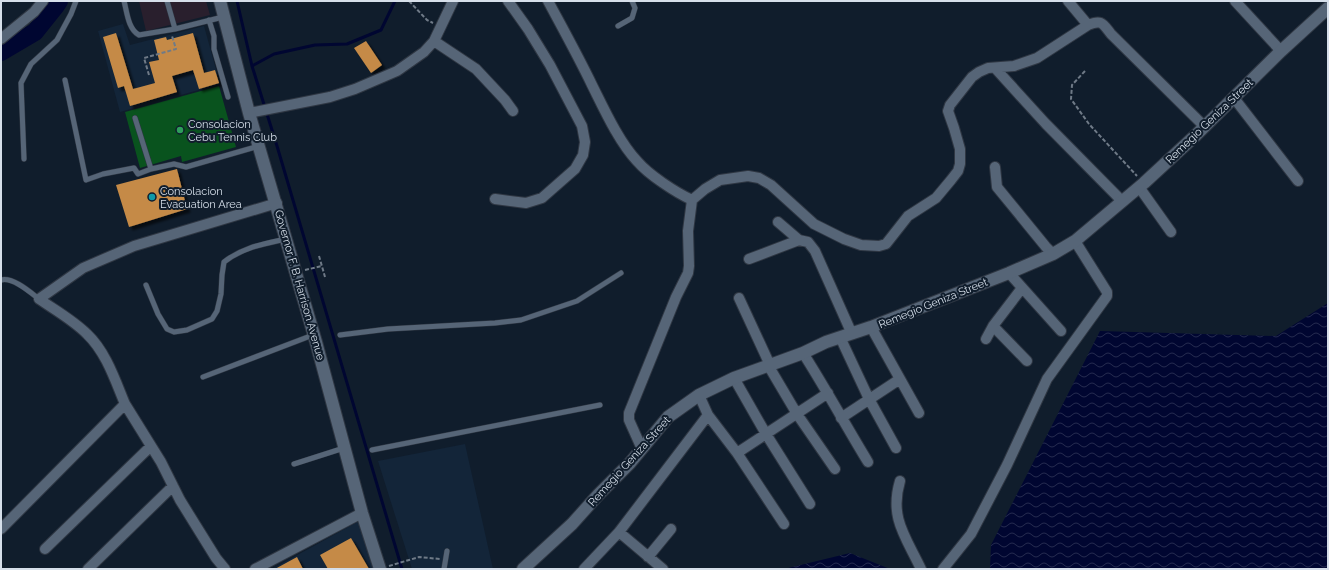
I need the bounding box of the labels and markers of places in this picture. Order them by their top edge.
place label: Consolacion Cebu Tennis Club [188,118,277,144]
marker: Consolacion Cebu Tennis Club [175,125,185,135]
place label: Consolacion Evacuation Area [160,185,242,211]
marker: Consolacion Evacuation Area [147,192,157,202]

